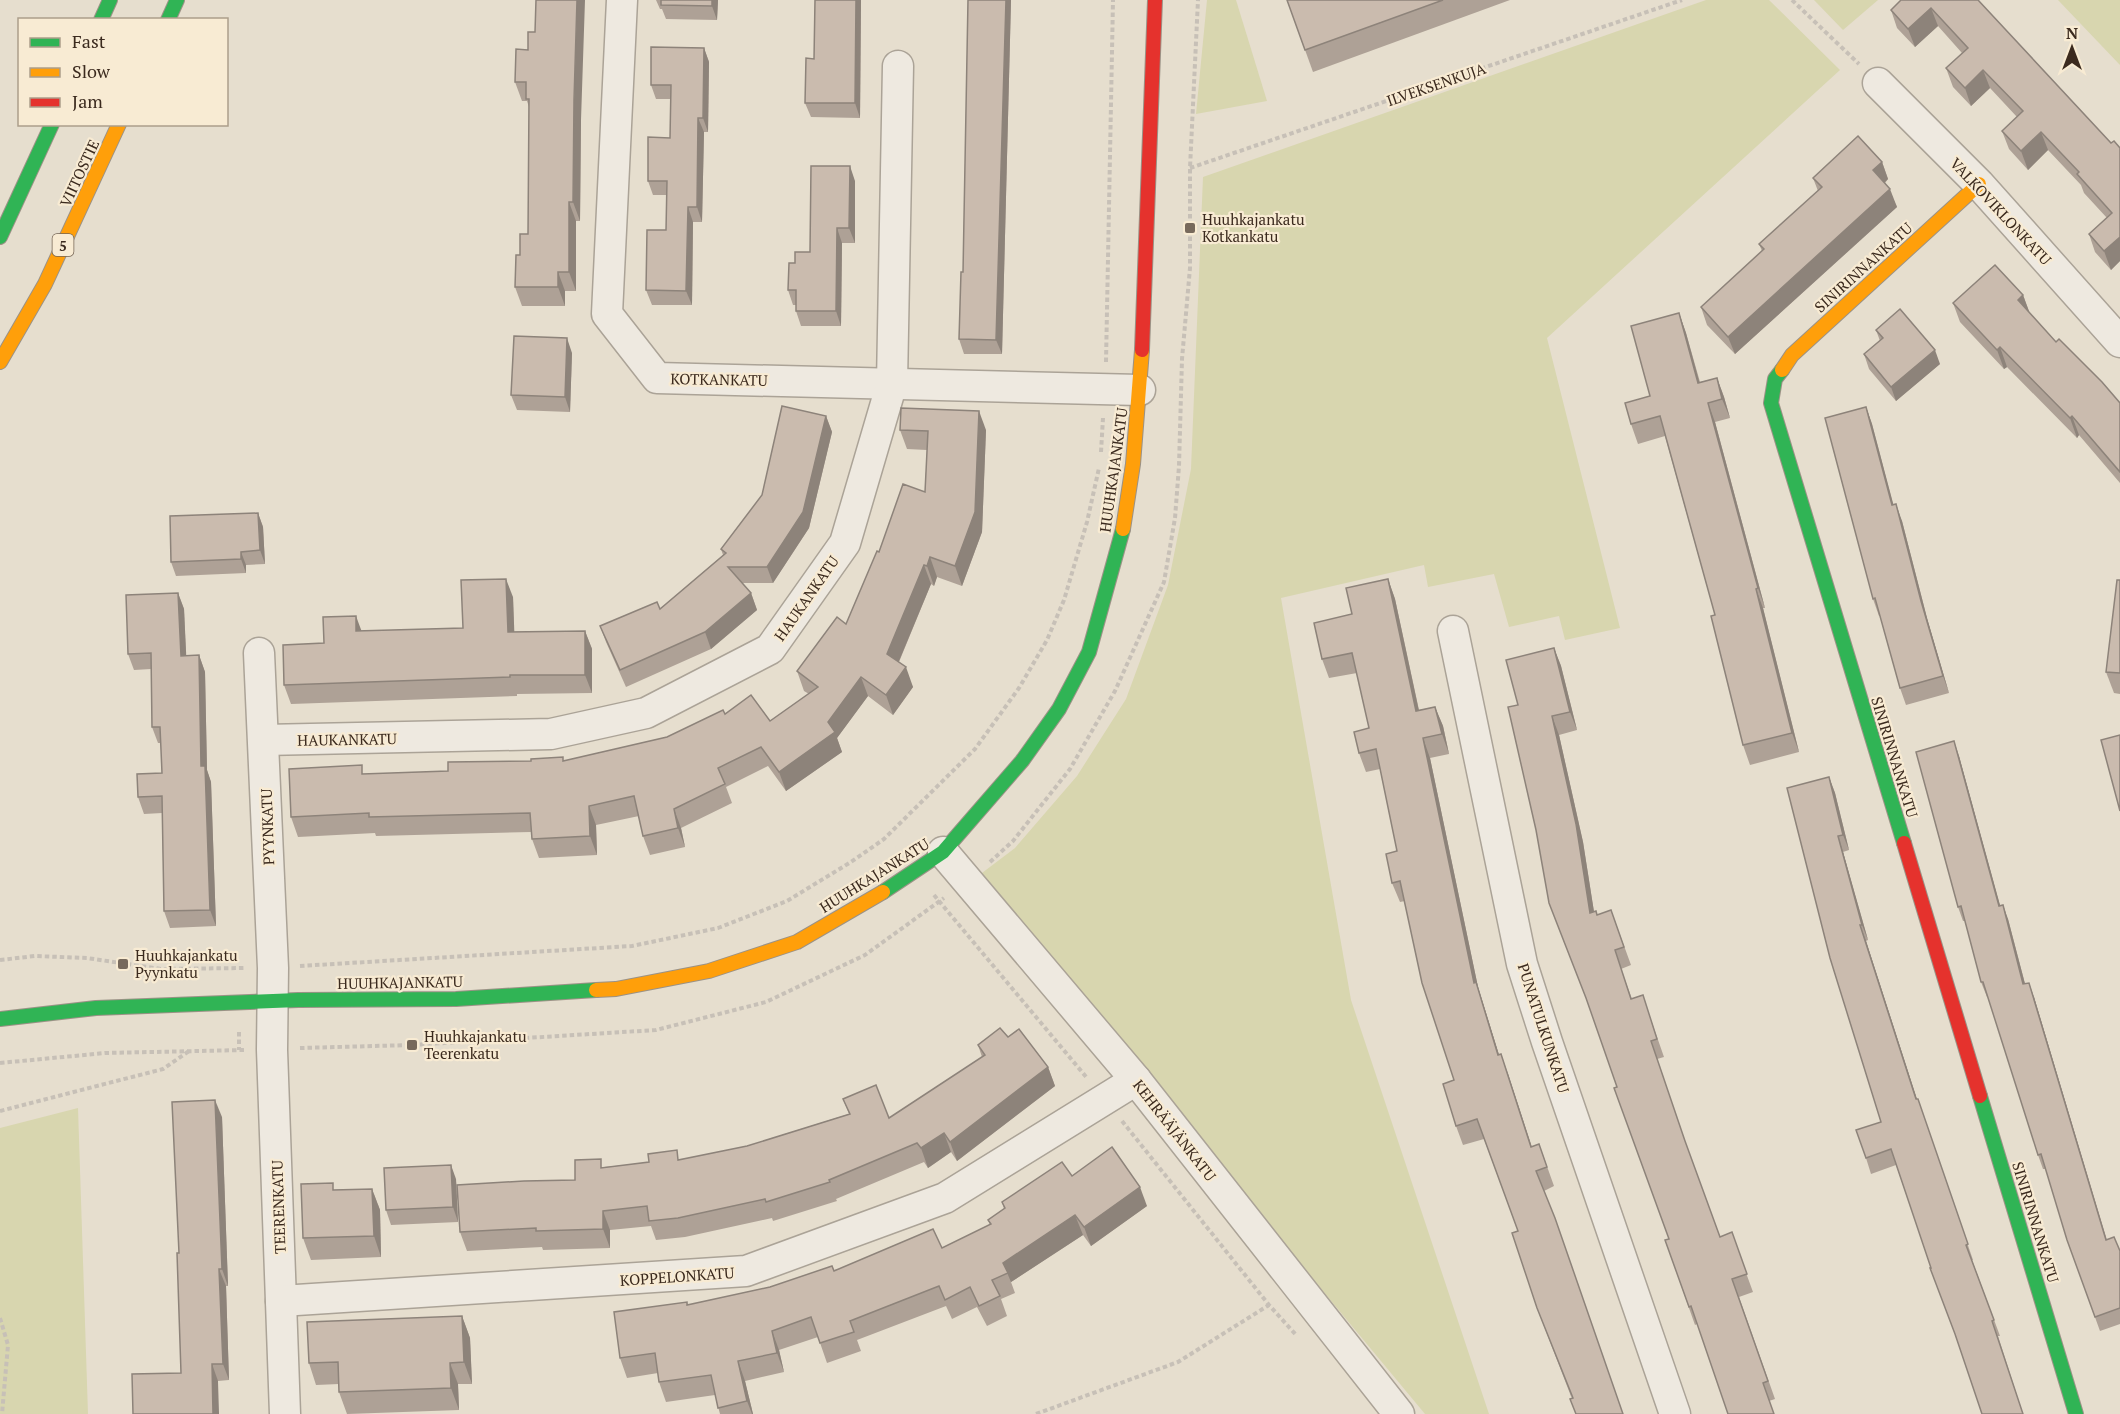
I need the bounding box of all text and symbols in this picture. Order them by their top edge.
legend [18,18,228,126]
north arrow [2042,18,2102,78]
text: N [2066,22,2078,44]
text: Fast [72,29,106,53]
street label: ILVEKSENKUJA [1384,57,1489,110]
text: Slow [72,59,111,83]
text: Jam [72,89,103,113]
street label: VIITOSTIE [55,136,103,210]
street label: VALKOVIKLONKATU [1946,153,2056,269]
place label: Huuhkajankatu Kotkankatu [1202,209,1305,246]
street label: SINIRINNANKATU [1810,218,1916,316]
marker: Huuhkajankatu Kotkankatu [1183,221,1197,235]
road number: 5 [52,234,74,256]
street label: KOTKANKATU [670,368,768,390]
street label: HUUHKAJANKATU [1094,406,1132,534]
street label: HAUKANKATU [769,551,843,645]
street label: SINIRINNANKATU [1867,694,1923,820]
street label: HAUKANKATU [297,728,397,750]
street label: PYYNKATU [256,788,278,866]
street label: HUUHKAJANKATU [815,833,933,917]
place label: Huuhkajankatu Pyynkatu [135,945,238,982]
marker: Huuhkajankatu Pyynkatu [116,957,130,971]
street label: PUNATULKUNKATU [1514,961,1574,1095]
street label: HUUHKAJANKATU [337,971,463,993]
place label: Huuhkajankatu Teerenkatu [424,1026,527,1063]
marker: Huuhkajankatu Teerenkatu [405,1038,419,1052]
street label: KEHRÄÄJÄNKATU [1129,1075,1221,1185]
street label: SINIRINNANKATU [2008,1159,2064,1285]
street label: TEERENKATU [266,1160,290,1254]
street label: KOPPELONKATU [619,1262,735,1290]

